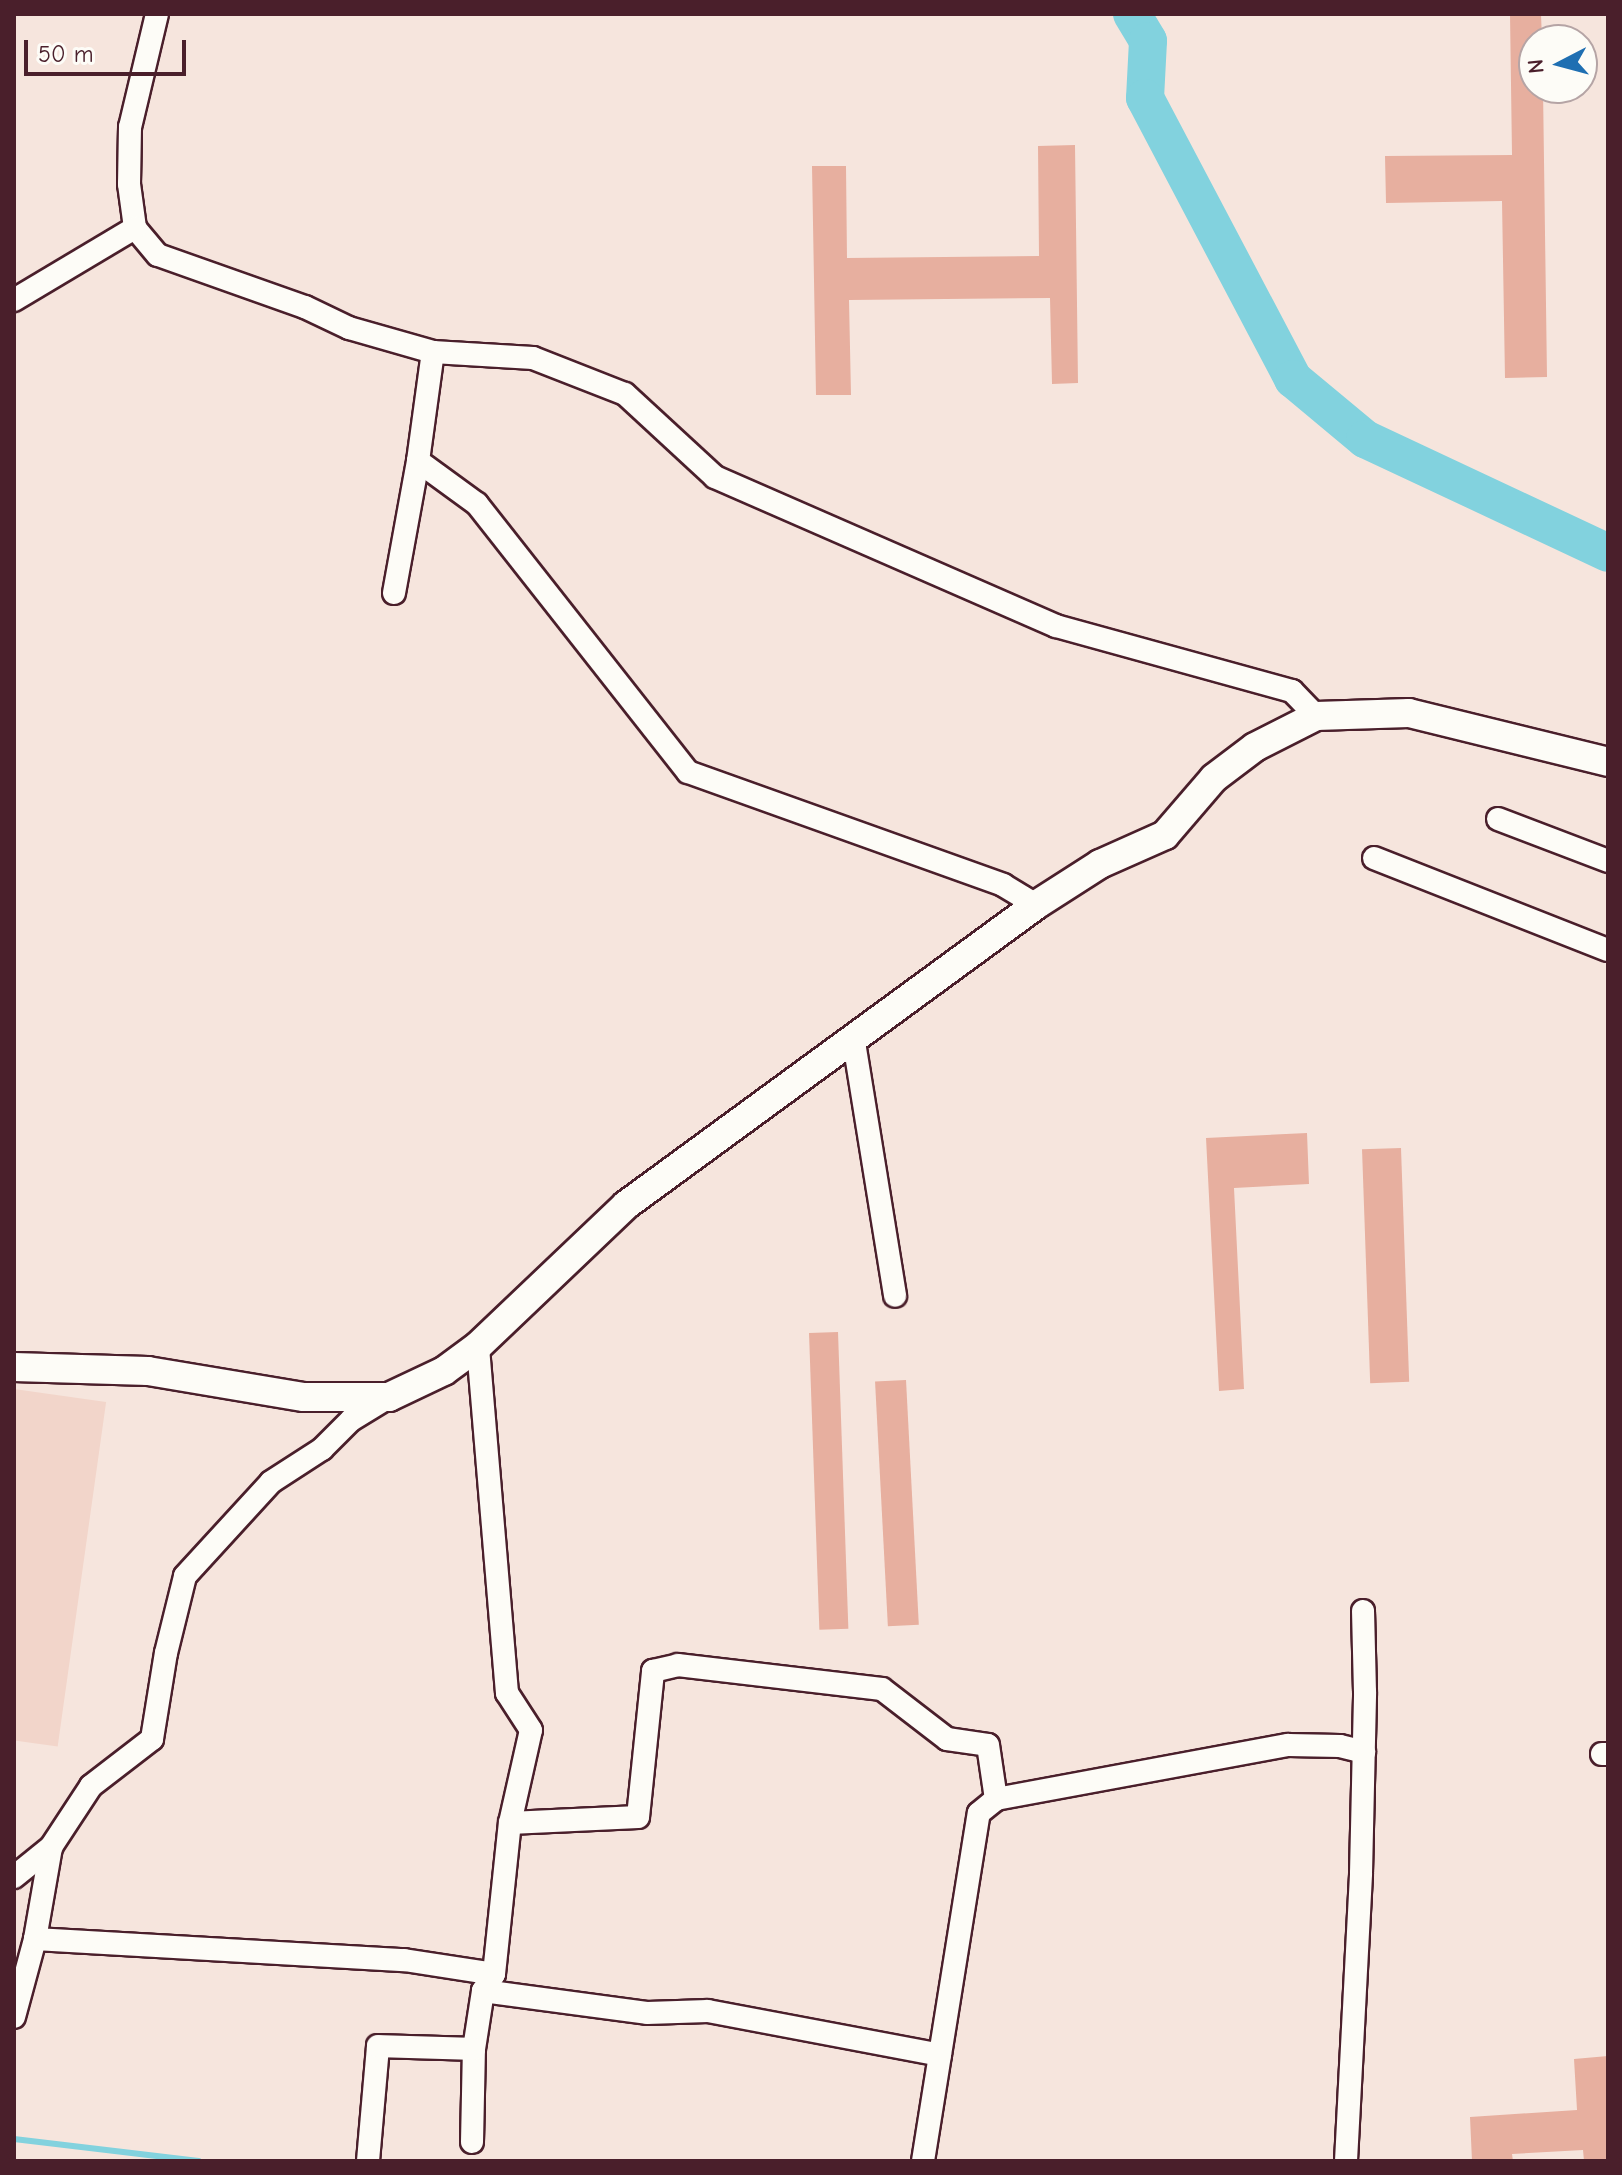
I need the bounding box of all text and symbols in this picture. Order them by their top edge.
scale bar [28,24,190,74]
north arrow [1518,24,1598,104]
text: 50 m [38,40,94,68]
text: N [1522,58,1550,75]

